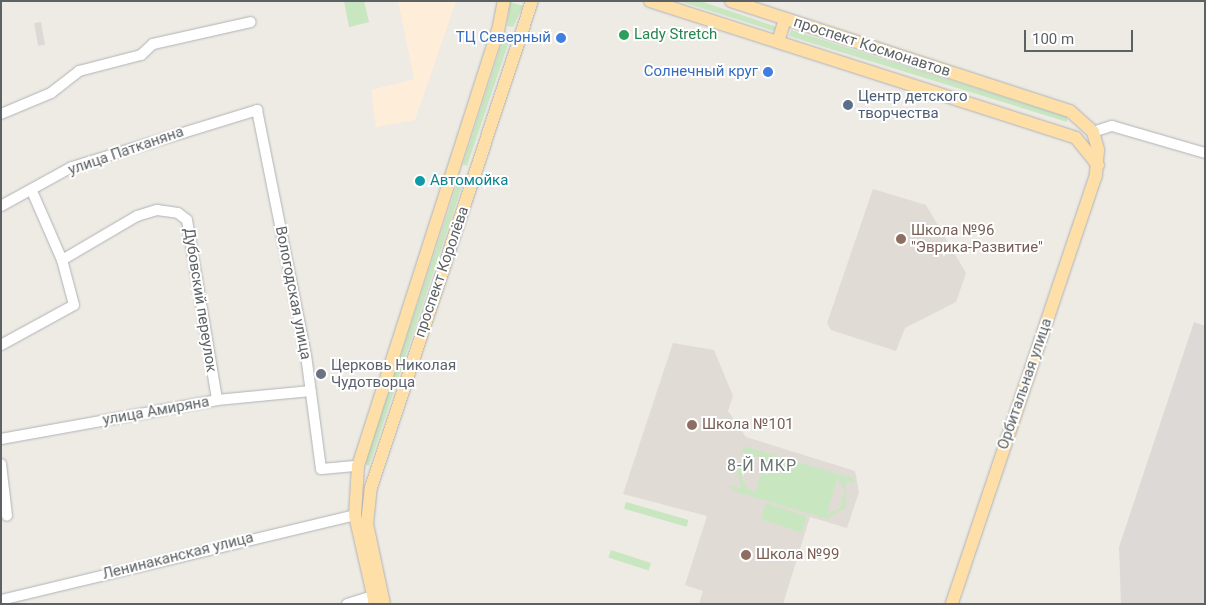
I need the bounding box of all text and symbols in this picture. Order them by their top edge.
street label: проспект Космонавтов [791,13,953,81]
scale bar [1026,20,1135,52]
place label: Lady Stretch [634,26,717,44]
place label: ТЦ Северный [456,29,551,47]
marker: Lady Stretch [618,29,630,41]
text: 100 m [1032,30,1074,48]
marker: ТЦ Северный [555,32,567,44]
place label: Солнечный круг [644,63,758,81]
marker: Солнечный круг [762,66,774,78]
place label: Центр детского творчества [858,87,968,122]
marker: Центр детского творчества [842,99,854,111]
street label: улица Патканяна [66,123,186,179]
place label: Автомойка [430,172,508,190]
marker: Автомойка [414,175,426,187]
street label: проспект Королёва [411,204,473,340]
place label: Школа №96 "Эврика-Развитие" [911,221,1043,256]
street label: Вологодская улица [271,225,315,361]
street label: Дубовский переулок [180,227,220,373]
marker: Школа №96 "Эврика-Развитие" [895,233,907,245]
street label: Орбитальная улица [994,316,1056,452]
place label: Церковь Николая Чудотворца [331,356,456,391]
marker: Церковь Николая Чудотворца [315,368,327,380]
street label: улица Амиряна [101,393,211,429]
place label: Школа №101 [702,416,794,434]
marker: Школа №101 [686,419,698,431]
district label: 8-Й МКР [726,456,798,476]
street label: Ленинаканская улица [101,529,255,583]
place label: Школа №99 [756,546,839,564]
marker: Школа №99 [740,549,752,561]

